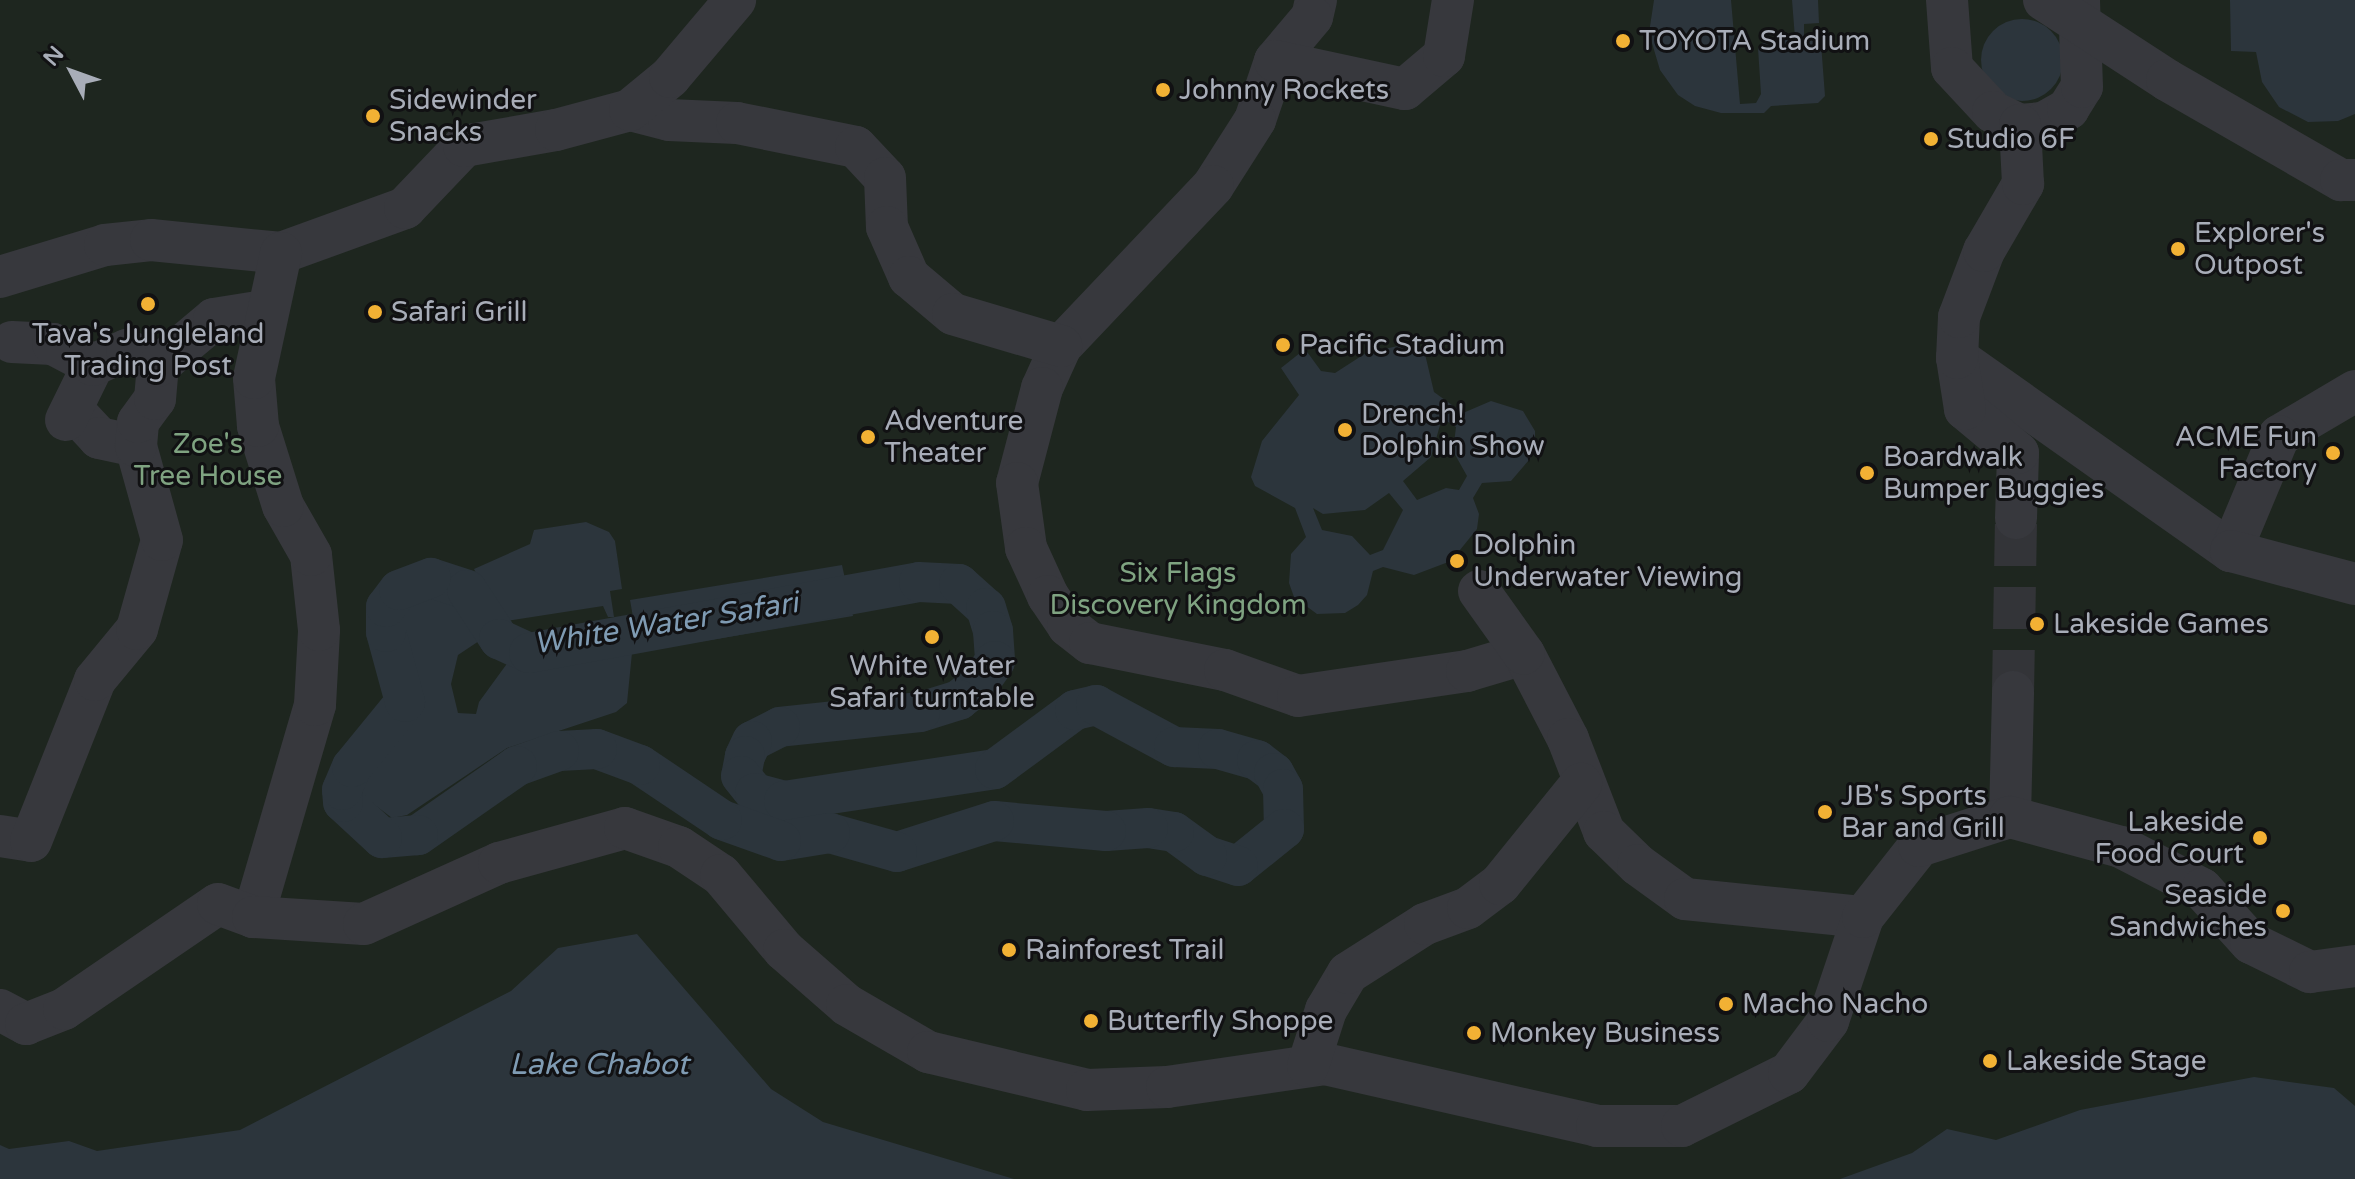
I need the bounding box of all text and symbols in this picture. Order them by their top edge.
place label: TOYOTA Stadium [1639,24,1870,58]
north arrow [32,32,112,112]
marker: TOYOTA Stadium [1614,32,1632,50]
text: N [38,41,69,71]
place label: Johnny Rockets [1179,73,1389,107]
marker: Johnny Rockets [1154,81,1172,99]
place label: Sidewinder Snacks [389,83,537,149]
marker: Sidewinder Snacks [364,107,382,125]
place label: Studio 6F [1947,122,2075,156]
marker: Studio 6F [1922,130,1940,148]
place label: Explorer's Outpost [2194,216,2325,282]
marker: Explorer's Outpost [2169,240,2187,258]
marker: Tava's Jungleland Trading Post [139,295,157,313]
place label: Safari Grill [391,295,527,329]
marker: Safari Grill [366,303,384,321]
place label: Tava's Jungleland Trading Post [32,317,264,383]
place label: Pacific Stadium [1299,328,1505,362]
marker: Pacific Stadium [1274,336,1292,354]
place label: Drench! Dolphin Show [1361,397,1545,463]
place label: Adventure Theater [884,404,1023,470]
place label: ACME Fun Factory [2175,420,2317,486]
marker: Drench! Dolphin Show [1336,421,1354,439]
park label: Zoe's Tree House [134,427,282,493]
marker: Adventure Theater [859,428,877,446]
place label: Boardwalk Bumper Buggies [1883,440,2104,506]
marker: ACME Fun Factory [2324,444,2342,462]
marker: Boardwalk Bumper Buggies [1858,464,1876,482]
place label: Dolphin Underwater Viewing [1473,528,1742,594]
marker: Dolphin Underwater Viewing [1448,552,1466,570]
park label: Six Flags Discovery Kingdom [1049,556,1307,622]
water label: White Water Safari [531,585,801,663]
place label: Lakeside Games [2053,607,2269,641]
marker: Lakeside Games [2028,615,2046,633]
marker: White Water Safari turntable [923,628,941,646]
place label: White Water Safari turntable [829,649,1035,715]
place label: JB's Sports Bar and Grill [1841,779,2005,845]
marker: JB's Sports Bar and Grill [1816,803,1834,821]
place label: Lakeside Food Court [2095,805,2244,871]
marker: Lakeside Food Court [2251,829,2269,847]
place label: Seaside Sandwiches [2109,878,2267,944]
marker: Seaside Sandwiches [2274,902,2292,920]
place label: Rainforest Trail [1025,933,1224,967]
marker: Rainforest Trail [1000,941,1018,959]
place label: Macho Nacho [1742,987,1928,1021]
marker: Macho Nacho [1717,995,1735,1013]
place label: Butterfly Shoppe [1107,1004,1333,1038]
marker: Butterfly Shoppe [1082,1012,1100,1030]
place label: Monkey Business [1490,1016,1720,1050]
marker: Monkey Business [1465,1024,1483,1042]
place label: Lakeside Stage [2006,1044,2207,1078]
water label: Lake Chabot [509,1047,689,1083]
marker: Lakeside Stage [1981,1052,1999,1070]

